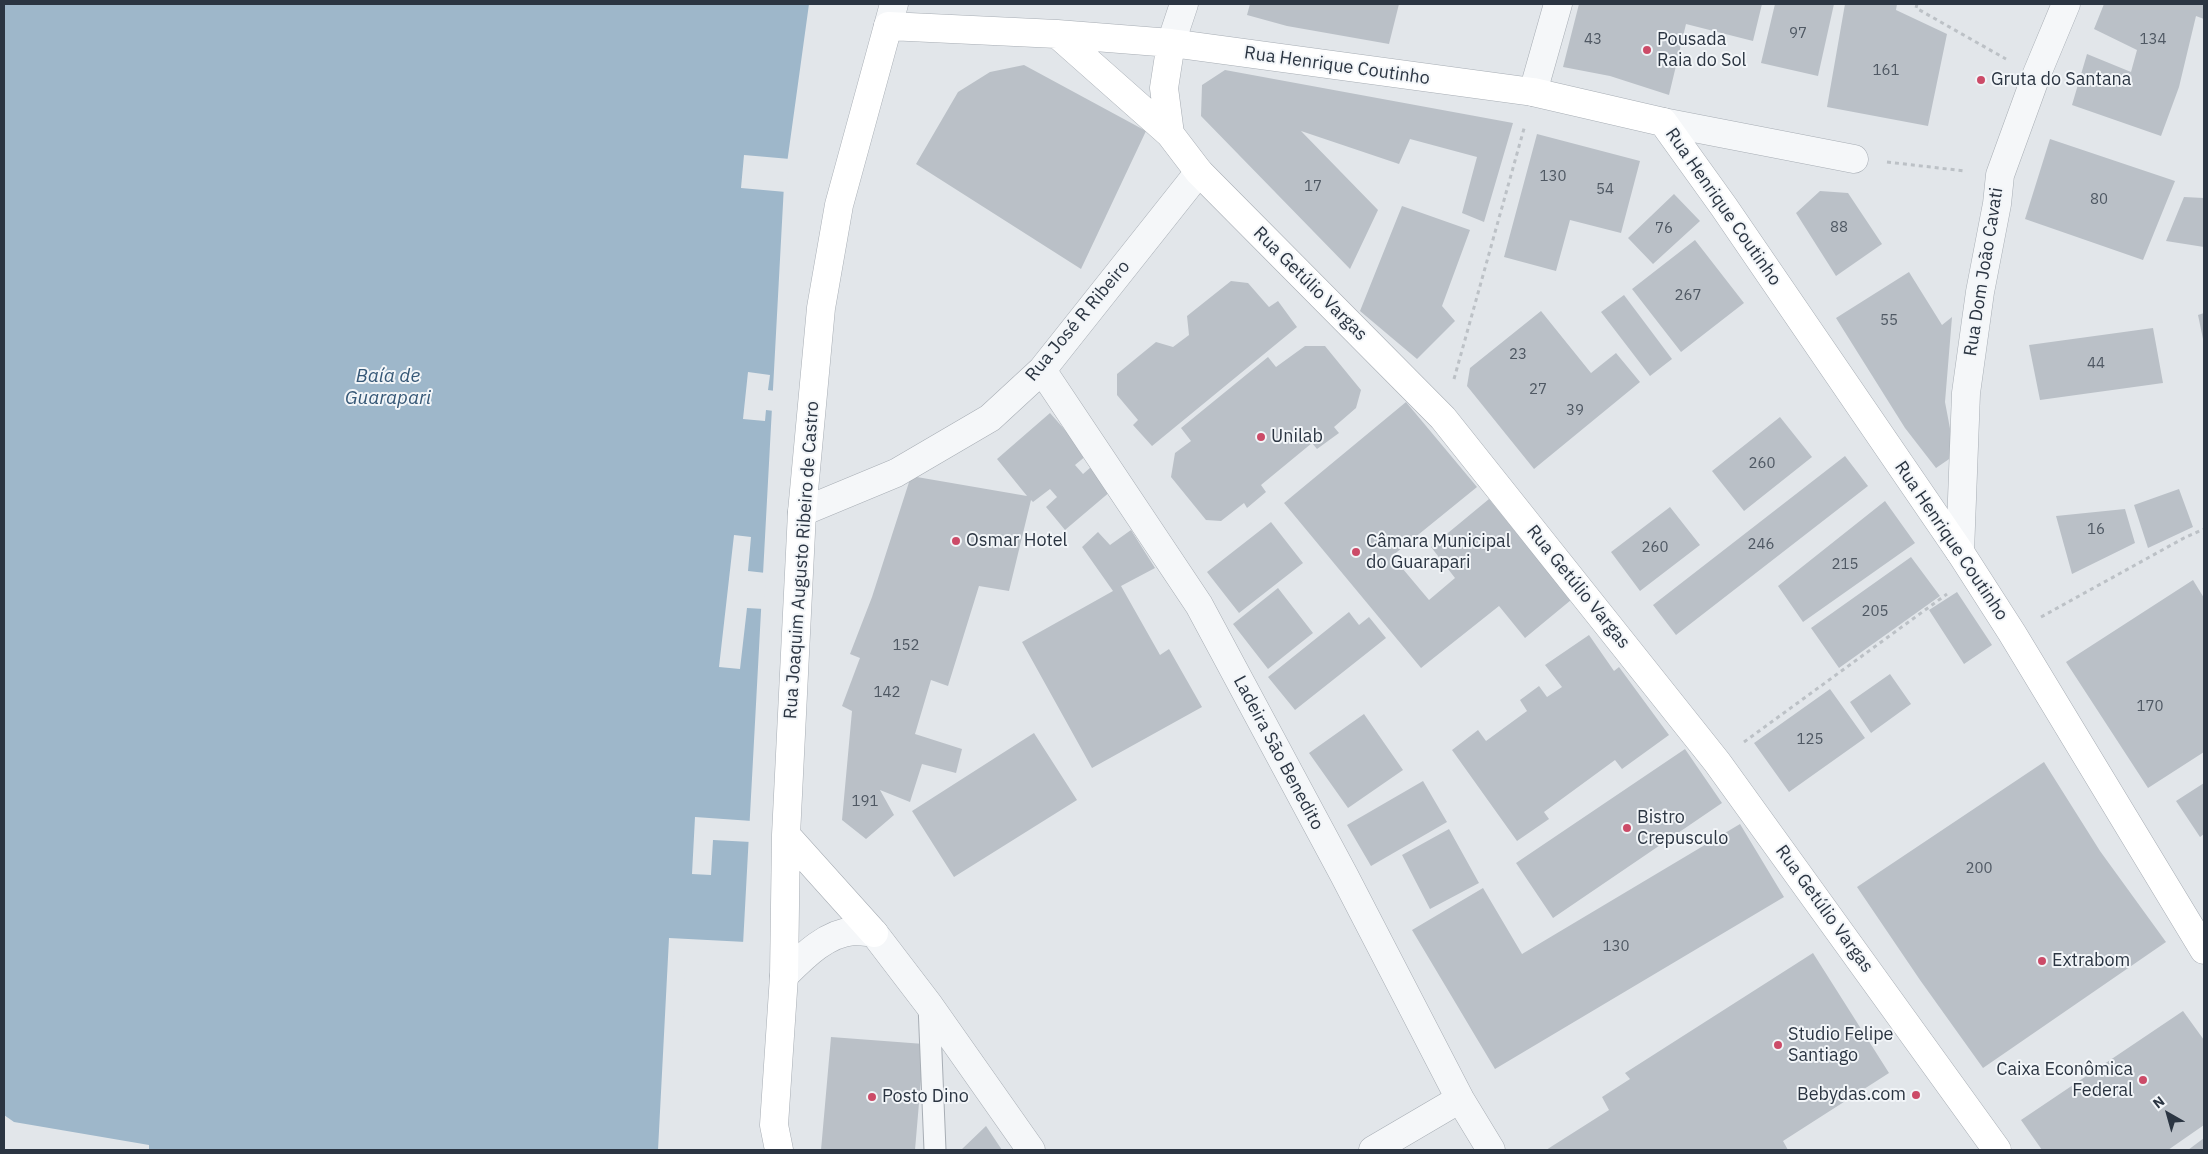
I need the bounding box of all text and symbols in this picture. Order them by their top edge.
house number: 97 [1789,25,1807,43]
place label: Pousada Raia do Sol [1657,29,1747,72]
house number: 43 [1584,31,1602,49]
house number: 134 [2140,31,2166,49]
street label: Rua Henrique Coutinho [1243,42,1431,90]
marker: Pousada Raia do Sol [1641,44,1653,56]
house number: 161 [1873,62,1899,80]
place label: Gruta do Santana [1991,69,2131,91]
marker: Gruta do Santana [1975,74,1987,86]
street label: Rua Henrique Coutinho [1660,124,1786,290]
house number: 130 [1540,168,1566,186]
house number: 17 [1304,178,1322,196]
house number: 54 [1596,181,1614,199]
street label: Rua Dom João Cavati [1960,186,2008,358]
house number: 80 [2090,191,2108,209]
house number: 88 [1830,219,1848,237]
house number: 76 [1655,220,1673,238]
street label: Rua Getúlio Vargas [1249,223,1371,345]
street label: Rua José R Ribeiro [1021,256,1135,386]
house number: 267 [1675,287,1701,305]
house number: 55 [1880,312,1898,330]
house number: 23 [1509,346,1527,364]
house number: 44 [2087,355,2105,373]
water label: Baía de Guarapari [345,366,431,410]
house number: 27 [1529,381,1547,399]
street label: Rua Joaquim Augusto Ribeiro de Castro [780,400,824,720]
house number: 39 [1566,402,1584,420]
place label: Unilab [1271,426,1323,448]
marker: Unilab [1255,431,1267,443]
house number: 260 [1749,455,1775,473]
street label: Rua Henrique Coutinho [1890,457,2012,625]
street label: Rua Getúlio Vargas [1522,521,1634,653]
house number: 16 [2087,521,2105,539]
place label: Osmar Hotel [966,530,1068,552]
place label: Câmara Municipal do Guarapari [1366,531,1511,574]
marker: Osmar Hotel [950,535,962,547]
house number: 246 [1748,536,1774,554]
house number: 260 [1642,539,1668,557]
marker: Câmara Municipal do Guarapari [1350,546,1362,558]
house number: 215 [1832,556,1858,574]
house number: 205 [1862,603,1888,621]
house number: 152 [893,637,919,655]
street label: Ladeira São Benedito [1228,672,1328,834]
house number: 142 [874,684,900,702]
house number: 170 [2137,698,2163,716]
house number: 125 [1797,731,1823,749]
house number: 191 [852,793,878,811]
place label: Bistro Crepusculo [1637,807,1728,850]
marker: Bistro Crepusculo [1621,822,1633,834]
street label: Rua Getúlio Vargas [1770,841,1878,977]
house number: 200 [1966,860,1992,878]
house number: 130 [1603,938,1629,956]
place label: Extrabom [2052,950,2130,972]
marker: Extrabom [2036,955,2048,967]
place label: Studio Felipe Santiago [1788,1024,1893,1066]
marker: Studio Felipe Santiago [1772,1039,1784,1051]
place label: Caixa Econômica Federal [1996,1059,2133,1102]
marker: Caixa Econômica Federal [2137,1074,2149,1086]
place label: Bebydas.com [1797,1084,1906,1106]
place label: Posto Dino [882,1086,969,1108]
marker: Bebydas.com [1910,1089,1922,1101]
north arrow [2143,1089,2193,1139]
marker: Posto Dino [866,1091,878,1103]
text: N [2149,1092,2168,1112]

